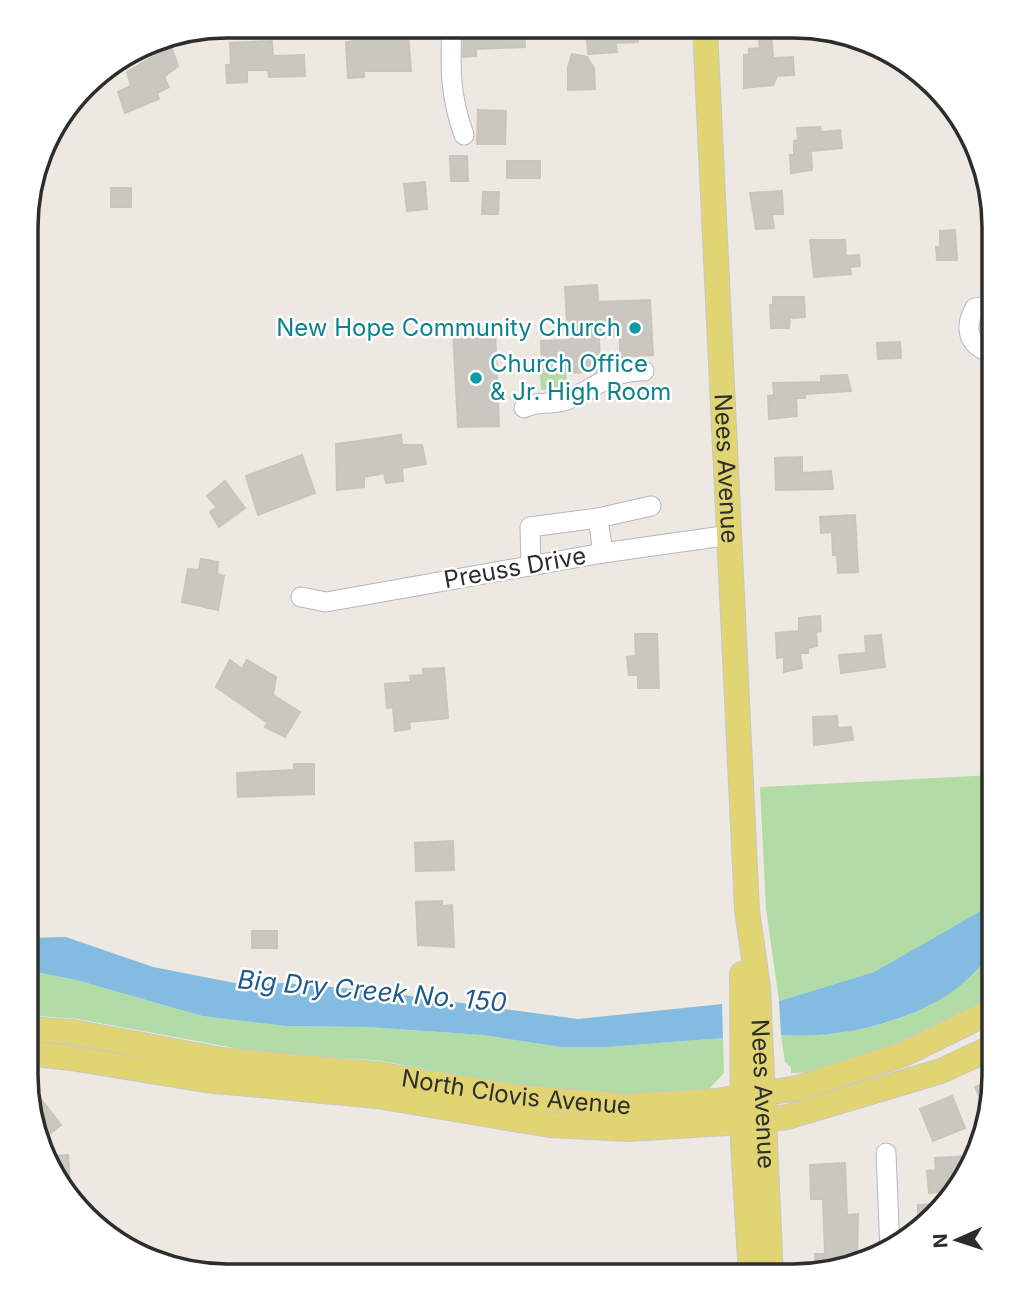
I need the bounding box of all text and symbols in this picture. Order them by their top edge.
place label: New Hope Community Church [276,313,621,342]
marker: New Hope Community Church [627,320,643,336]
place label: Church Office & Jr. High Room [490,349,671,406]
marker: Church Office & Jr. High Room [468,370,484,386]
street label: Nees Avenue [708,393,745,544]
street label: Preuss Drive [442,541,588,594]
water label: Big Dry Creek No. 150 [236,963,509,1018]
street label: Nees Avenue [745,1019,781,1170]
street label: North Clovis Avenue [400,1063,632,1120]
north arrow [922,1205,992,1275]
text: N [929,1233,952,1249]

